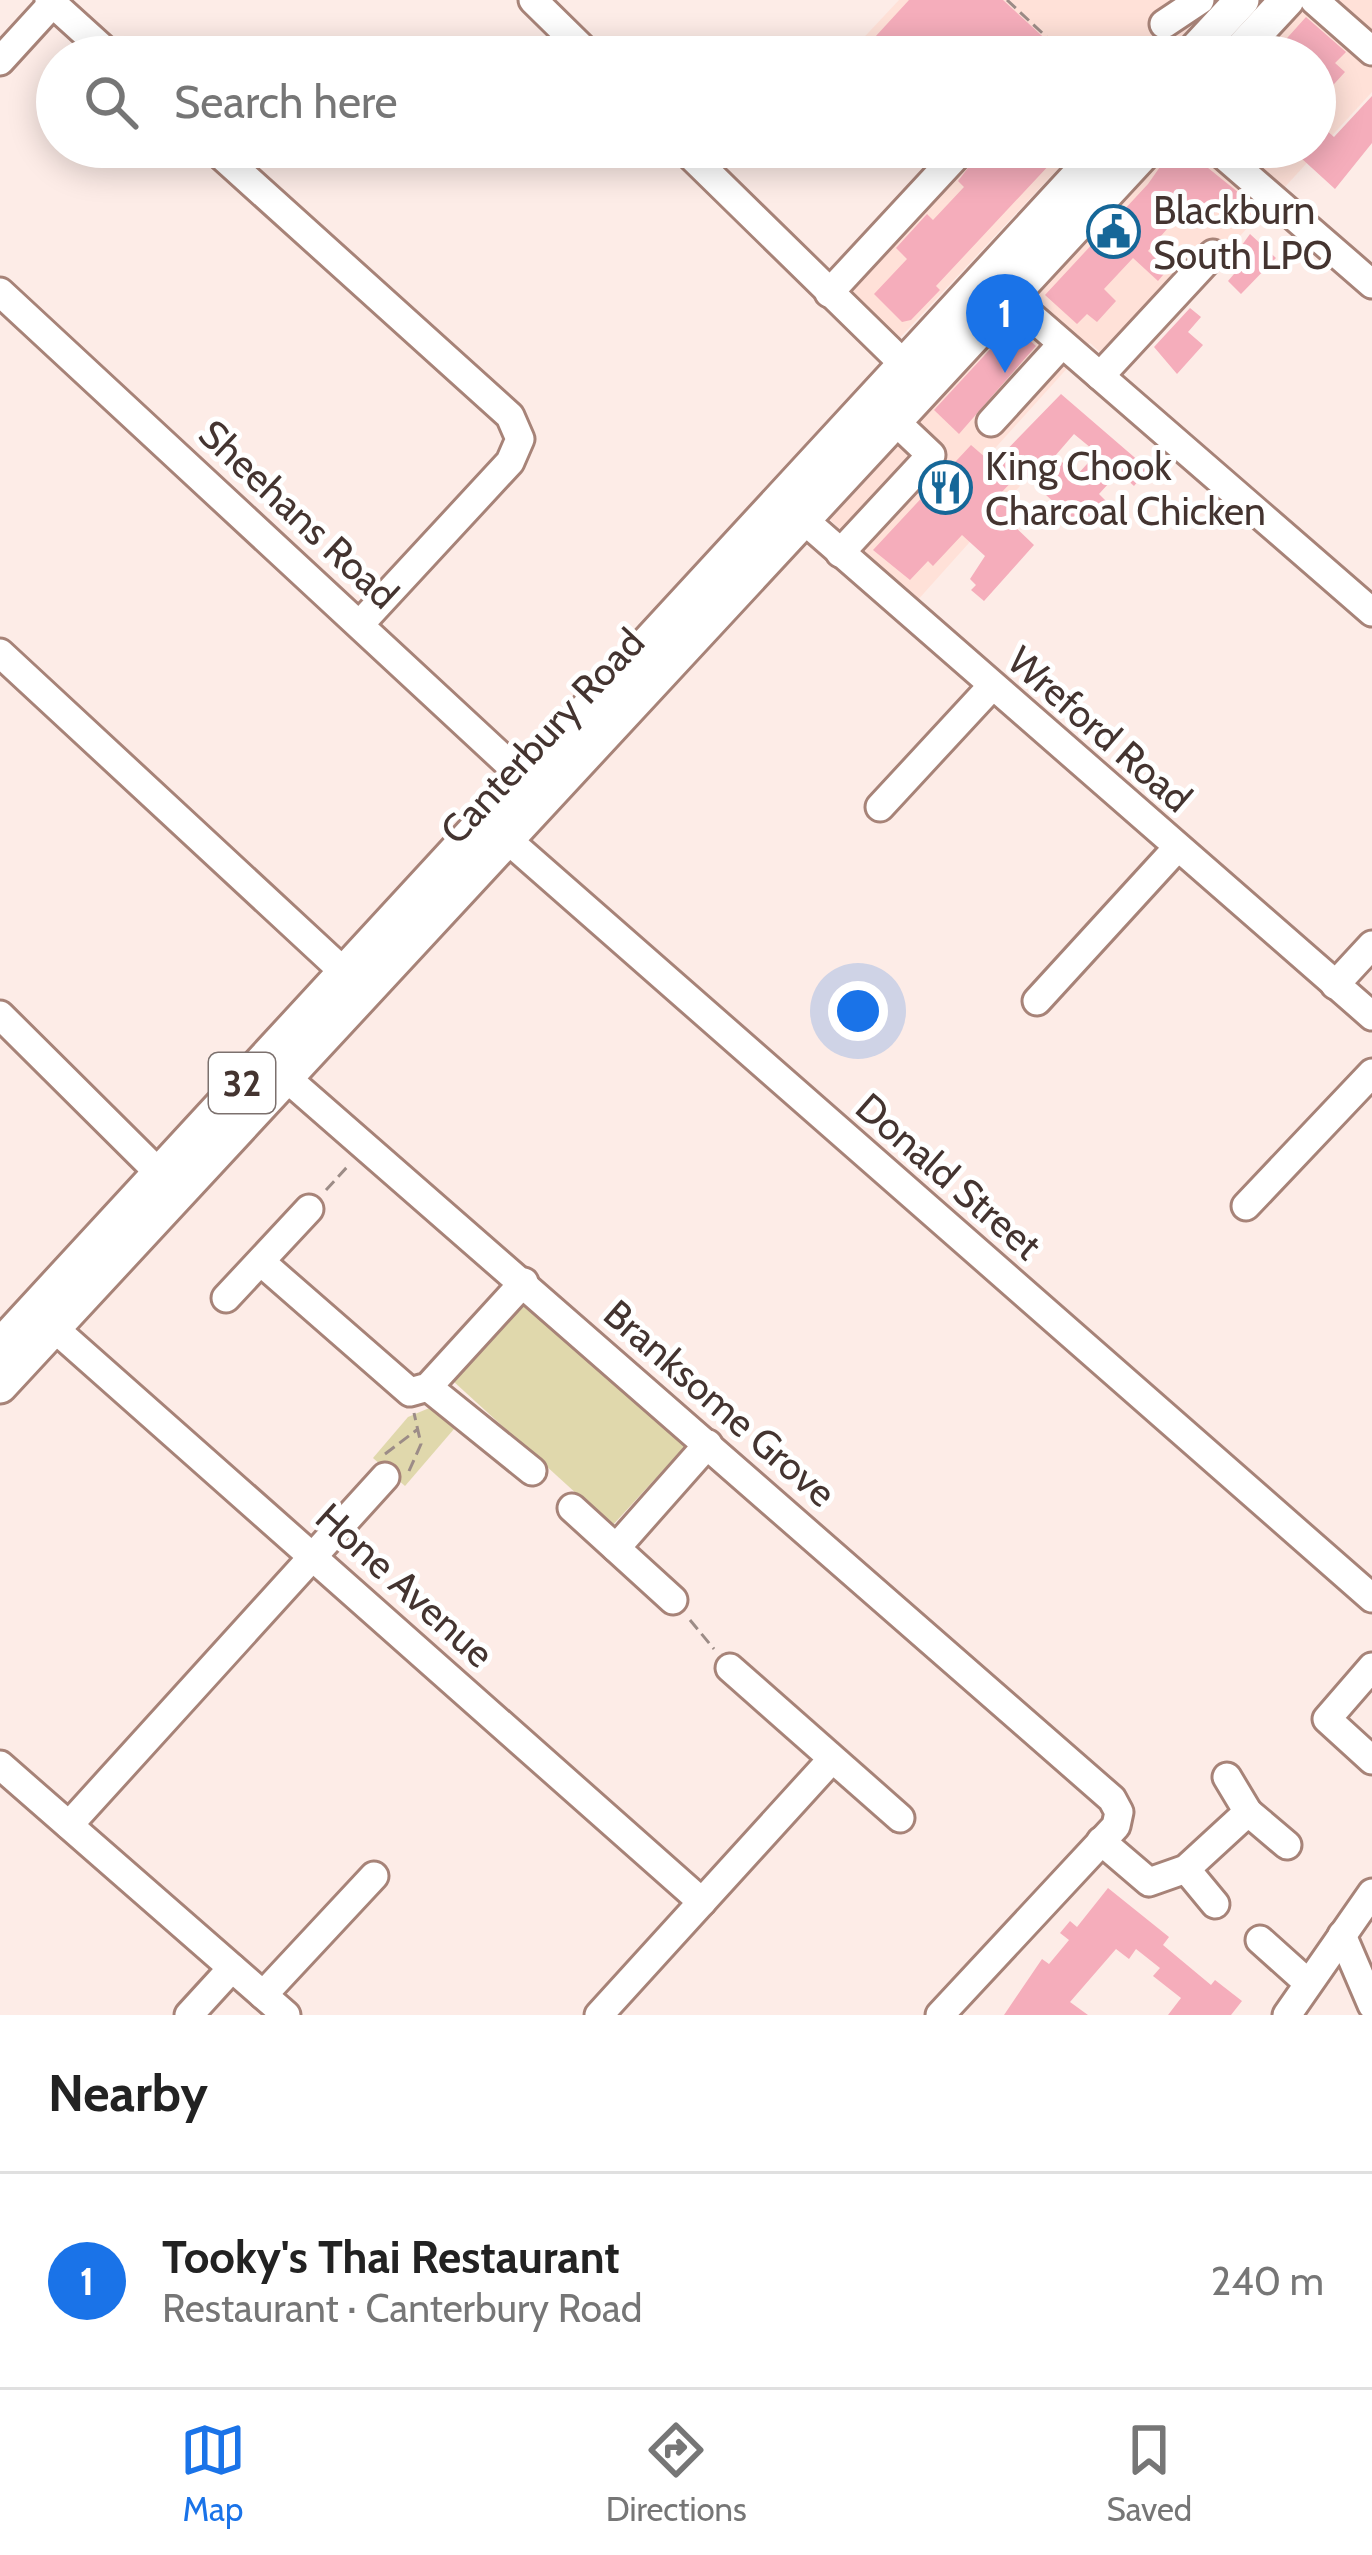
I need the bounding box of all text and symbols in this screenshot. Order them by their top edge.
search box [36,36,1336,168]
icon: search [78,69,144,135]
text: Search here [174,75,398,129]
place label: Blackburn South LPO [1153,186,1333,279]
public building icon: Blackburn South LPO [1086,204,1142,260]
pin: 1 [966,274,1044,373]
street label: Sheehans Road [189,410,409,618]
place label: King Chook Charcoal Chicken [985,442,1266,535]
restaurant icon: King Chook Charcoal Chicken [918,460,974,516]
street label: Canterbury Road [430,618,654,854]
street label: Wreford Road [998,636,1202,822]
your location [828,981,888,1041]
road number: 32 [209,1053,275,1113]
street label: Donald Street [847,1083,1051,1269]
street label: Branksome Grove [594,1289,846,1517]
street label: Hone Avenue [306,1493,504,1677]
text: Nearby [48,2062,208,2124]
text: Tooky's Thai Restaurant [162,2230,620,2284]
text: 1 [80,2257,94,2305]
text: 240 m [1211,2257,1324,2305]
text: Restaurant · Canterbury Road [162,2284,642,2332]
tab: Map [180,2417,246,2529]
tab: Directions [606,2417,747,2529]
tab: Saved [1106,2417,1192,2529]

